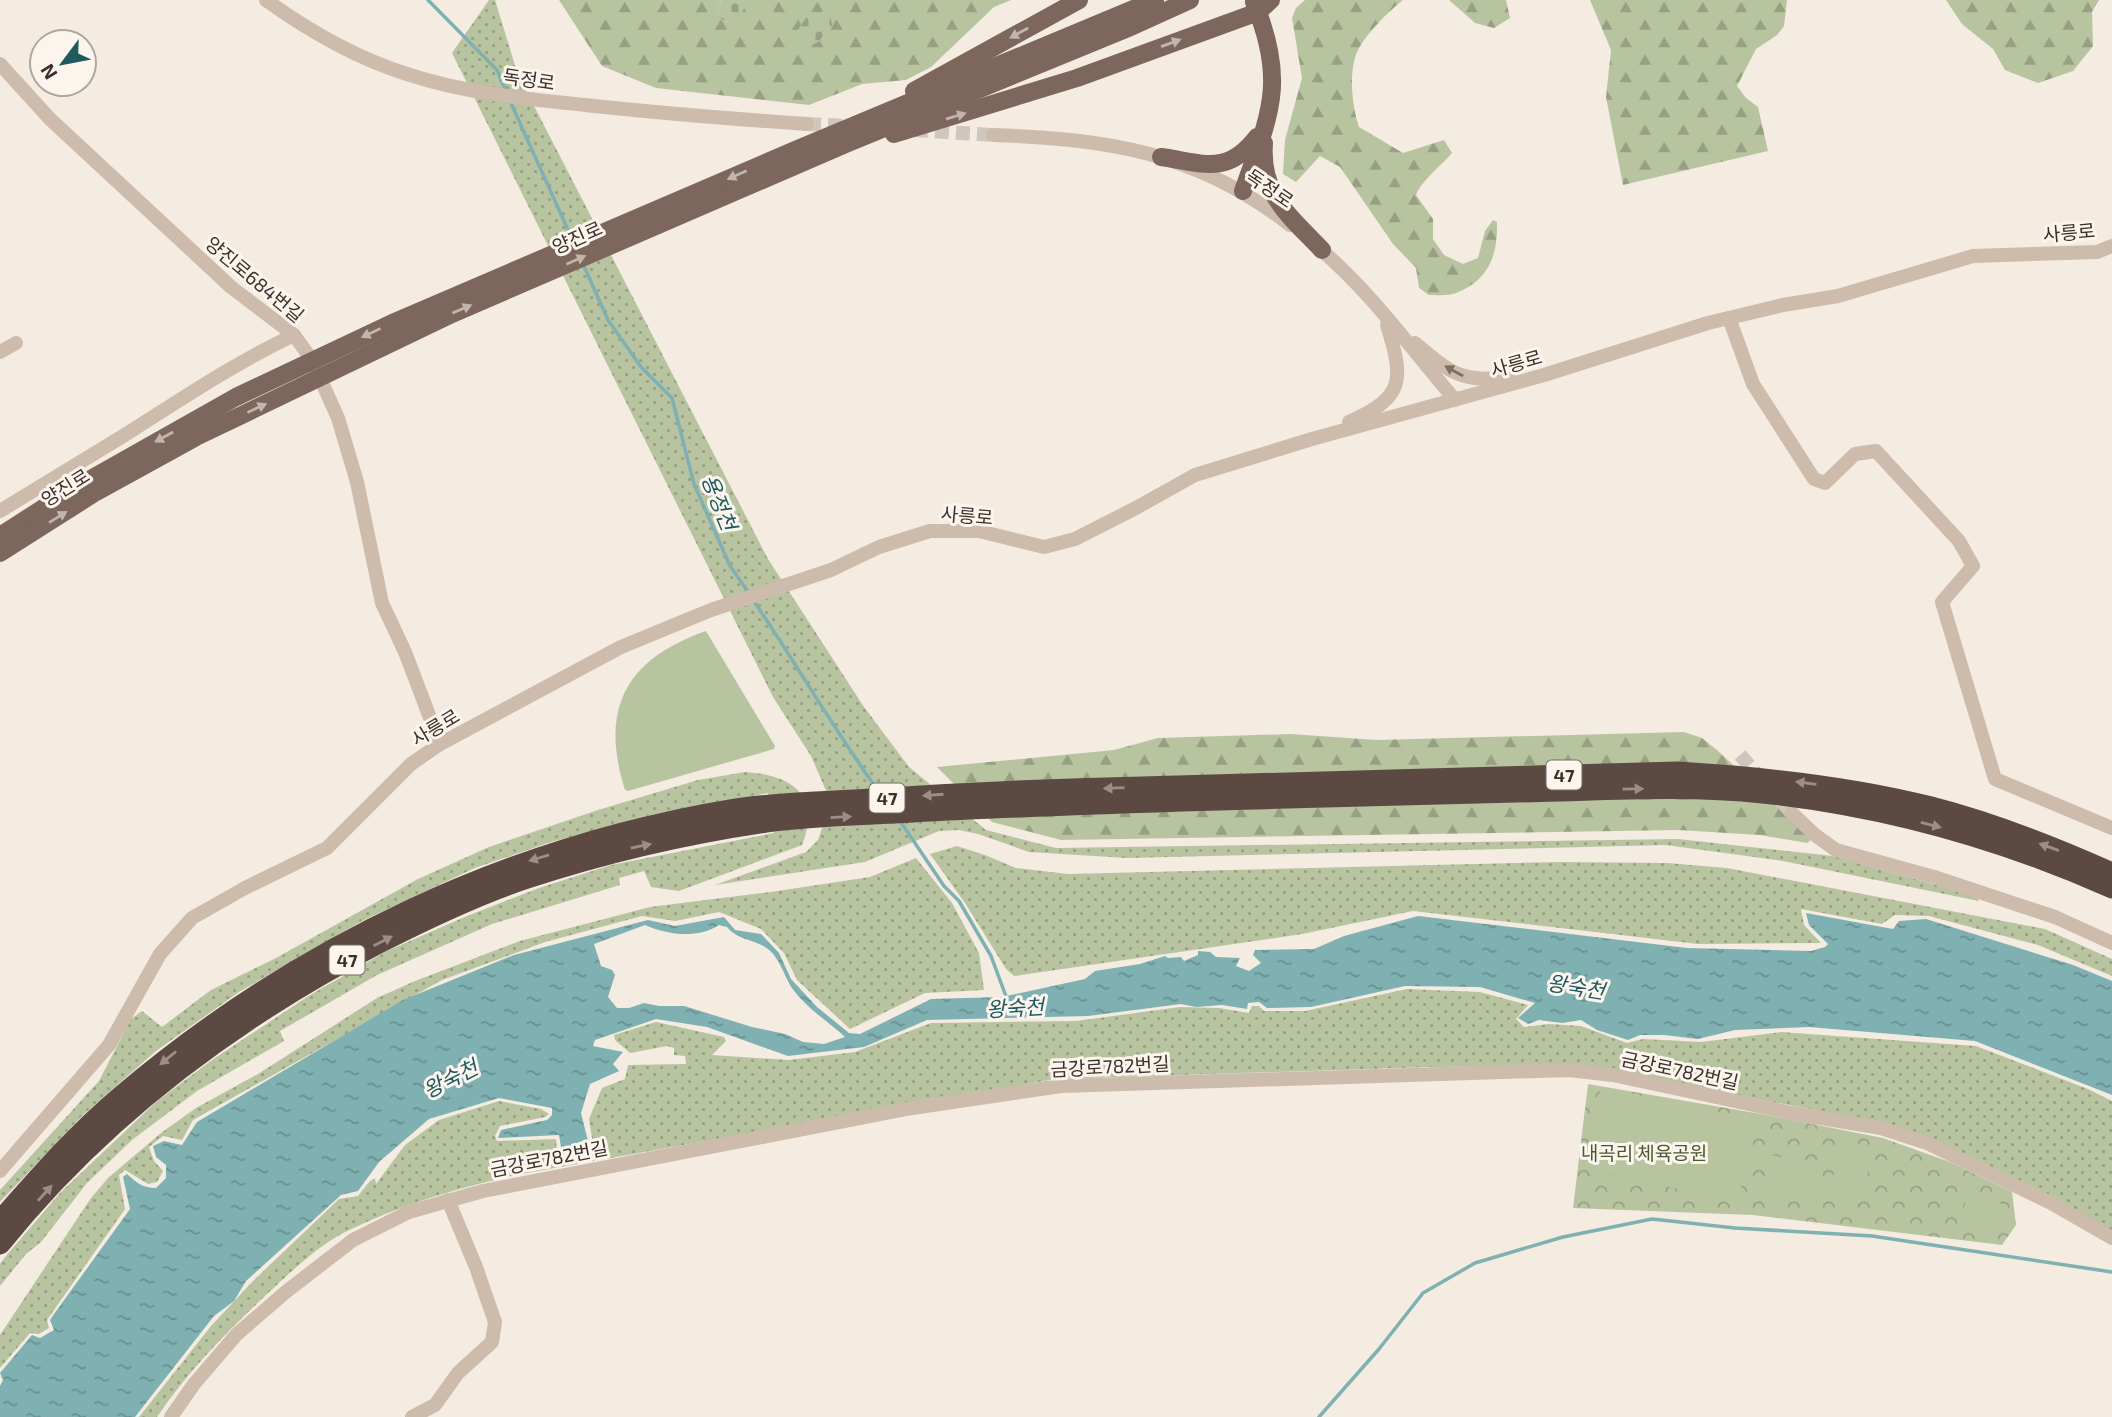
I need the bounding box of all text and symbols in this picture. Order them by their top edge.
one-way arrow [1010,27,1029,39]
north arrow [28,28,98,98]
one-way arrow [1161,37,1182,48]
text: N [35,60,62,84]
street label: 독정로 [501,64,557,94]
one-way arrow [946,111,967,121]
street label: 독정로 [1242,164,1298,212]
one-way arrow [727,170,748,181]
street label: 양진로 [548,216,606,258]
street label: 사릉로 [2042,218,2096,246]
street label: 양진로684번길 [201,231,309,327]
one-way arrow [565,254,586,265]
one-way arrow [452,304,473,315]
one-way arrow [361,327,381,339]
street label: 사릉로 [1488,345,1544,381]
one-way arrow [1443,366,1463,378]
one-way arrow [247,402,267,414]
one-way arrow [154,431,174,443]
street label: 양진로 [37,463,93,511]
water label: 용정천 [698,470,743,536]
street label: 사릉로 [940,501,994,529]
one-way arrow [48,510,67,523]
street label: 사릉로 [407,704,463,750]
road number: 47 [1546,760,1582,790]
one-way arrow [1795,777,1817,788]
one-way arrow [1102,782,1124,793]
road number: 47 [870,784,904,812]
one-way arrow [1622,784,1644,795]
one-way arrow [922,790,944,801]
one-way arrow [830,811,852,822]
one-way arrow [1920,820,1942,831]
one-way arrow [630,840,652,851]
one-way arrow [2039,841,2060,852]
one-way arrow [528,853,549,863]
one-way arrow [373,936,393,947]
road number: 47 [330,945,364,974]
water label: 왕숙천 [1545,969,1609,1003]
water label: 왕숙천 [985,993,1047,1021]
street label: 금강로782번길 [1619,1046,1741,1094]
one-way arrow [159,1050,176,1065]
street label: 금강로782번길 [1050,1051,1170,1081]
water label: 왕숙천 [418,1052,484,1102]
street label: 금강로782번길 [488,1135,610,1181]
park label: 내곡리 체육공원 [1581,1141,1707,1164]
one-way arrow [37,1185,53,1202]

